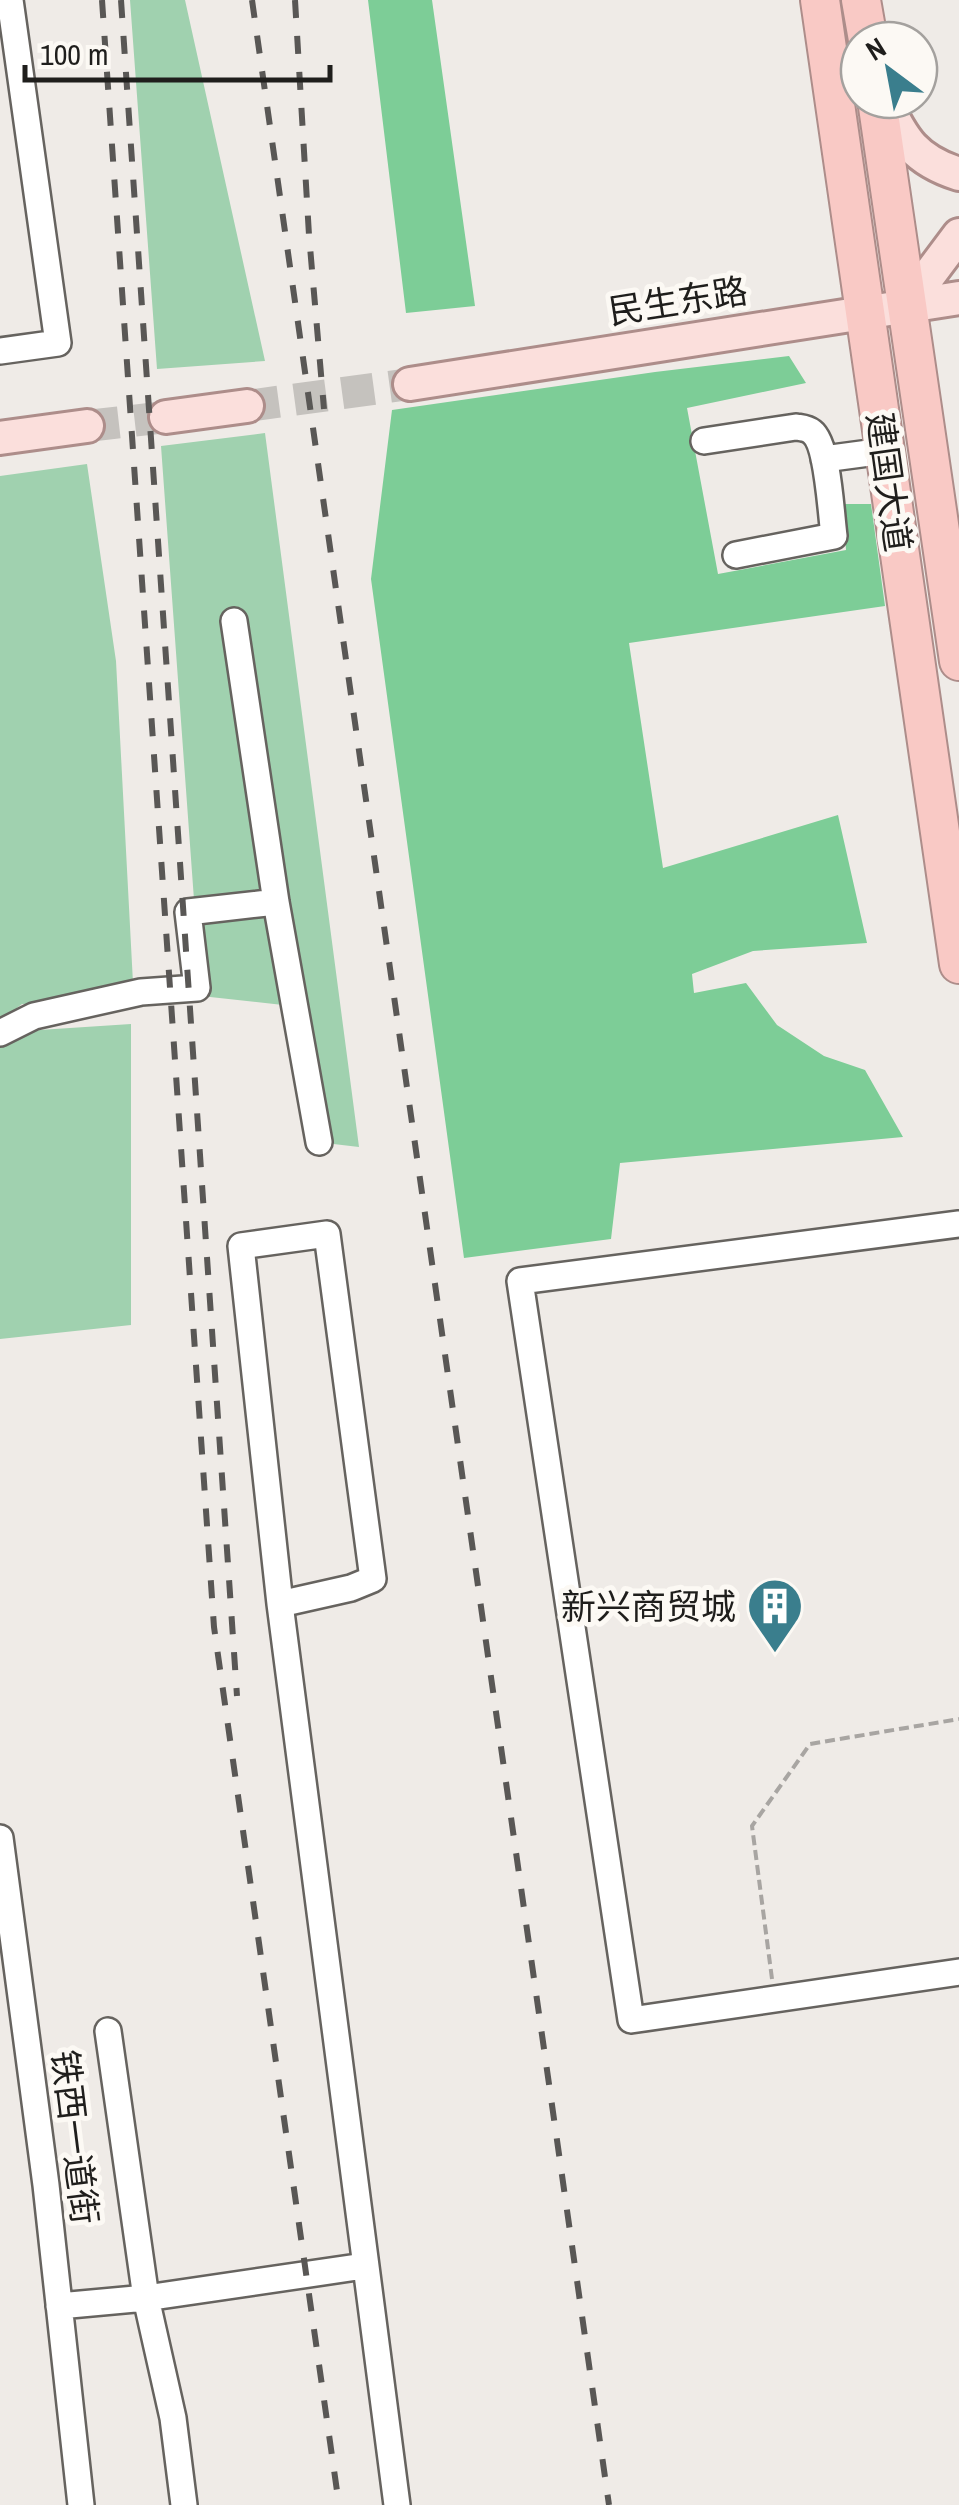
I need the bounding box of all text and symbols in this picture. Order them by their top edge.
scale bar [25,20,330,82]
north arrow [839,20,939,120]
text: N [859,28,893,69]
text: 100 m [40,34,108,74]
street label: 民生东路 [605,267,751,335]
street label: 建国大道 [856,409,922,555]
building icon: 新兴商贸城 [745,1576,805,1655]
place label: 新兴商贸城 [561,1583,736,1630]
street label: 铁西一道街 [41,2047,109,2227]

